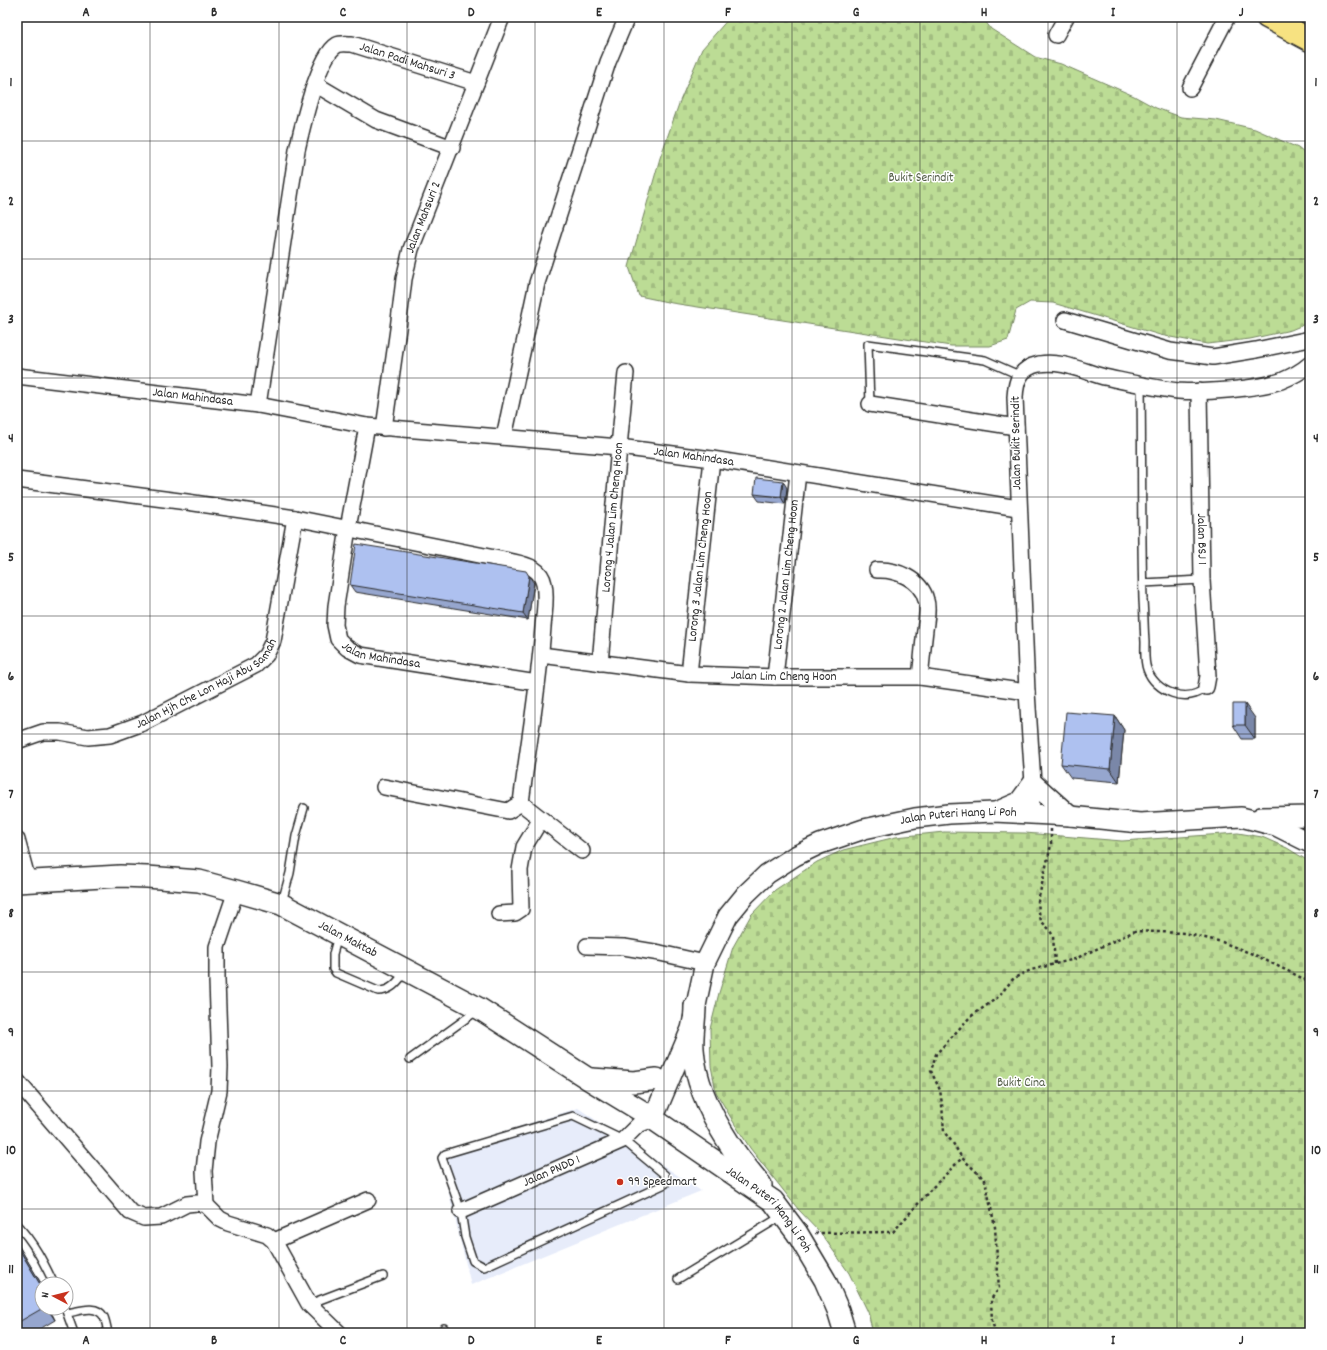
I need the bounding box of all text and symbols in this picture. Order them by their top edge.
text: A [82,4,90,23]
text: B [211,4,217,23]
text: C [340,4,347,23]
text: D [468,4,475,23]
text: E [596,4,603,23]
text: F [725,4,731,23]
text: G [853,4,860,23]
text: H [981,4,988,23]
text: I [1111,4,1116,23]
text: J [1239,4,1244,23]
street label: Jalan Padi Mahsuri 3 [357,37,458,85]
text: 1 [10,74,13,93]
text: 1 [1315,74,1318,93]
park label: Bukit Serindit [888,169,954,188]
street label: Jalan Mahsuri 2 [401,179,446,255]
text: 2 [8,193,14,212]
text: 2 [1313,193,1319,212]
text: 3 [8,311,14,330]
text: 3 [1313,311,1319,330]
street label: Jalan Mahindasa [151,383,235,412]
street label: Jalan Bukit Serindit [1007,396,1027,490]
text: 4 [8,430,14,449]
text: 4 [1313,430,1319,449]
street label: Lorong 4 Jalan Lim Cheng Hoon [597,442,629,593]
street label: Jalan Mahindasa [652,442,736,472]
street label: Lorong 3 Jalan Lim Cheng Hoon [683,491,718,643]
street label: Lorong 2 Jalan Lim Cheng Hoon [769,499,804,651]
street label: Jalan BSJ 1 [1191,513,1211,565]
text: 5 [8,549,14,568]
text: 5 [1313,549,1319,568]
street label: Jalan Hjh Che Lon Haji Abu Samah [133,635,282,734]
street label: Jalan Mahindasa [337,638,423,674]
street label: Jalan Lim Cheng Hoon [731,666,837,687]
text: 6 [8,668,15,687]
text: 6 [1313,668,1320,687]
text: 7 [9,786,14,805]
text: 7 [1314,786,1319,805]
street label: Jalan Puteri Hang Li Poh [898,802,1017,830]
text: 8 [8,905,14,924]
text: 8 [1313,905,1319,924]
street label: Jalan Maktab [315,916,381,963]
text: 9 [8,1024,14,1043]
text: 9 [1313,1024,1319,1043]
park label: Bukit Cina [997,1074,1046,1093]
text: 10 [6,1142,16,1161]
text: 10 [1311,1142,1321,1161]
street label: Jalan PNDD 1 [520,1150,583,1192]
street label: Jalan Puteri Hang Li Poh [722,1162,816,1257]
place label: 99 Speedmart [628,1173,697,1192]
marker: 99 Speedmart [615,1177,625,1187]
text: 11 [8,1261,14,1280]
text: 11 [1313,1261,1319,1280]
north arrow [34,1276,74,1316]
text: N [38,1291,54,1299]
text: A [82,1332,90,1350]
text: B [211,1332,217,1350]
text: C [340,1332,347,1350]
text: D [468,1332,475,1350]
text: E [596,1332,603,1350]
text: F [725,1332,731,1350]
text: G [853,1332,860,1350]
text: H [981,1332,988,1350]
text: I [1111,1332,1116,1350]
text: J [1239,1332,1244,1350]

